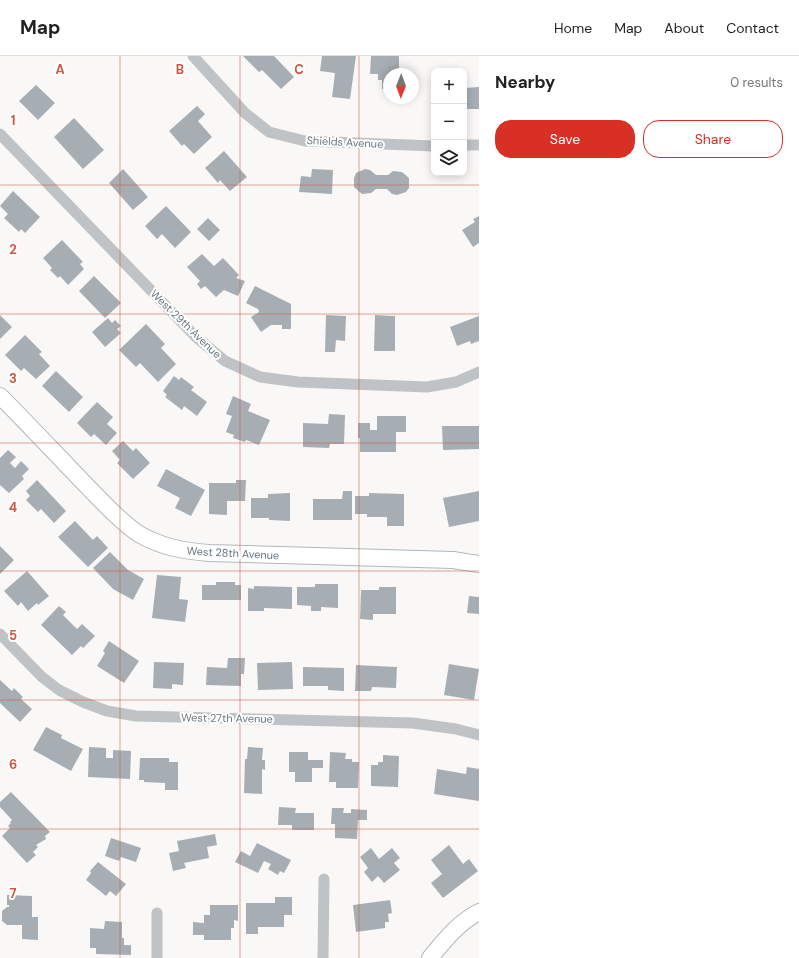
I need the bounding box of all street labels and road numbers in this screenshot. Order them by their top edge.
street label: Shields Avenue [306,133,384,151]
street label: West 29th Avenue [148,287,224,361]
street label: West 28th Avenue [186,544,280,562]
street label: West 27th Avenue [181,710,273,726]

